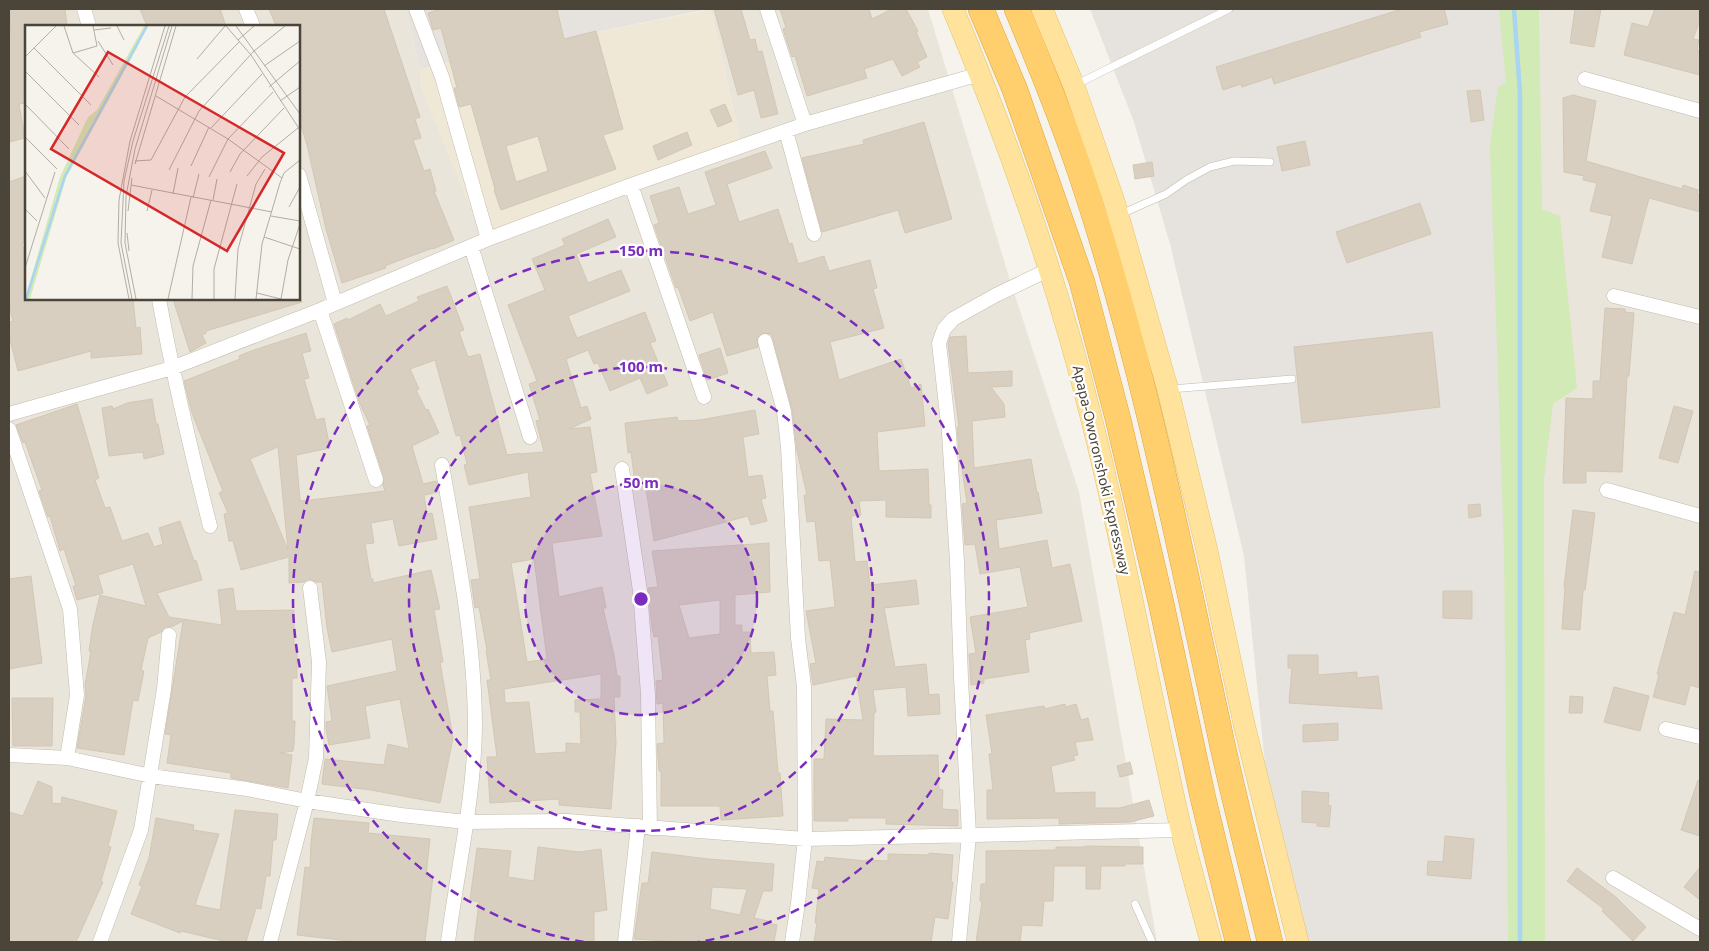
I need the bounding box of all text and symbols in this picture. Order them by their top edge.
inset map [25,25,300,300]
text: 150 m [619,240,663,260]
text: 100 m [619,356,663,376]
street label: Apapa-Oworonshoki Expressway [1069,363,1136,578]
text: 50 m [623,472,659,492]
centre of rings [632,590,650,608]

